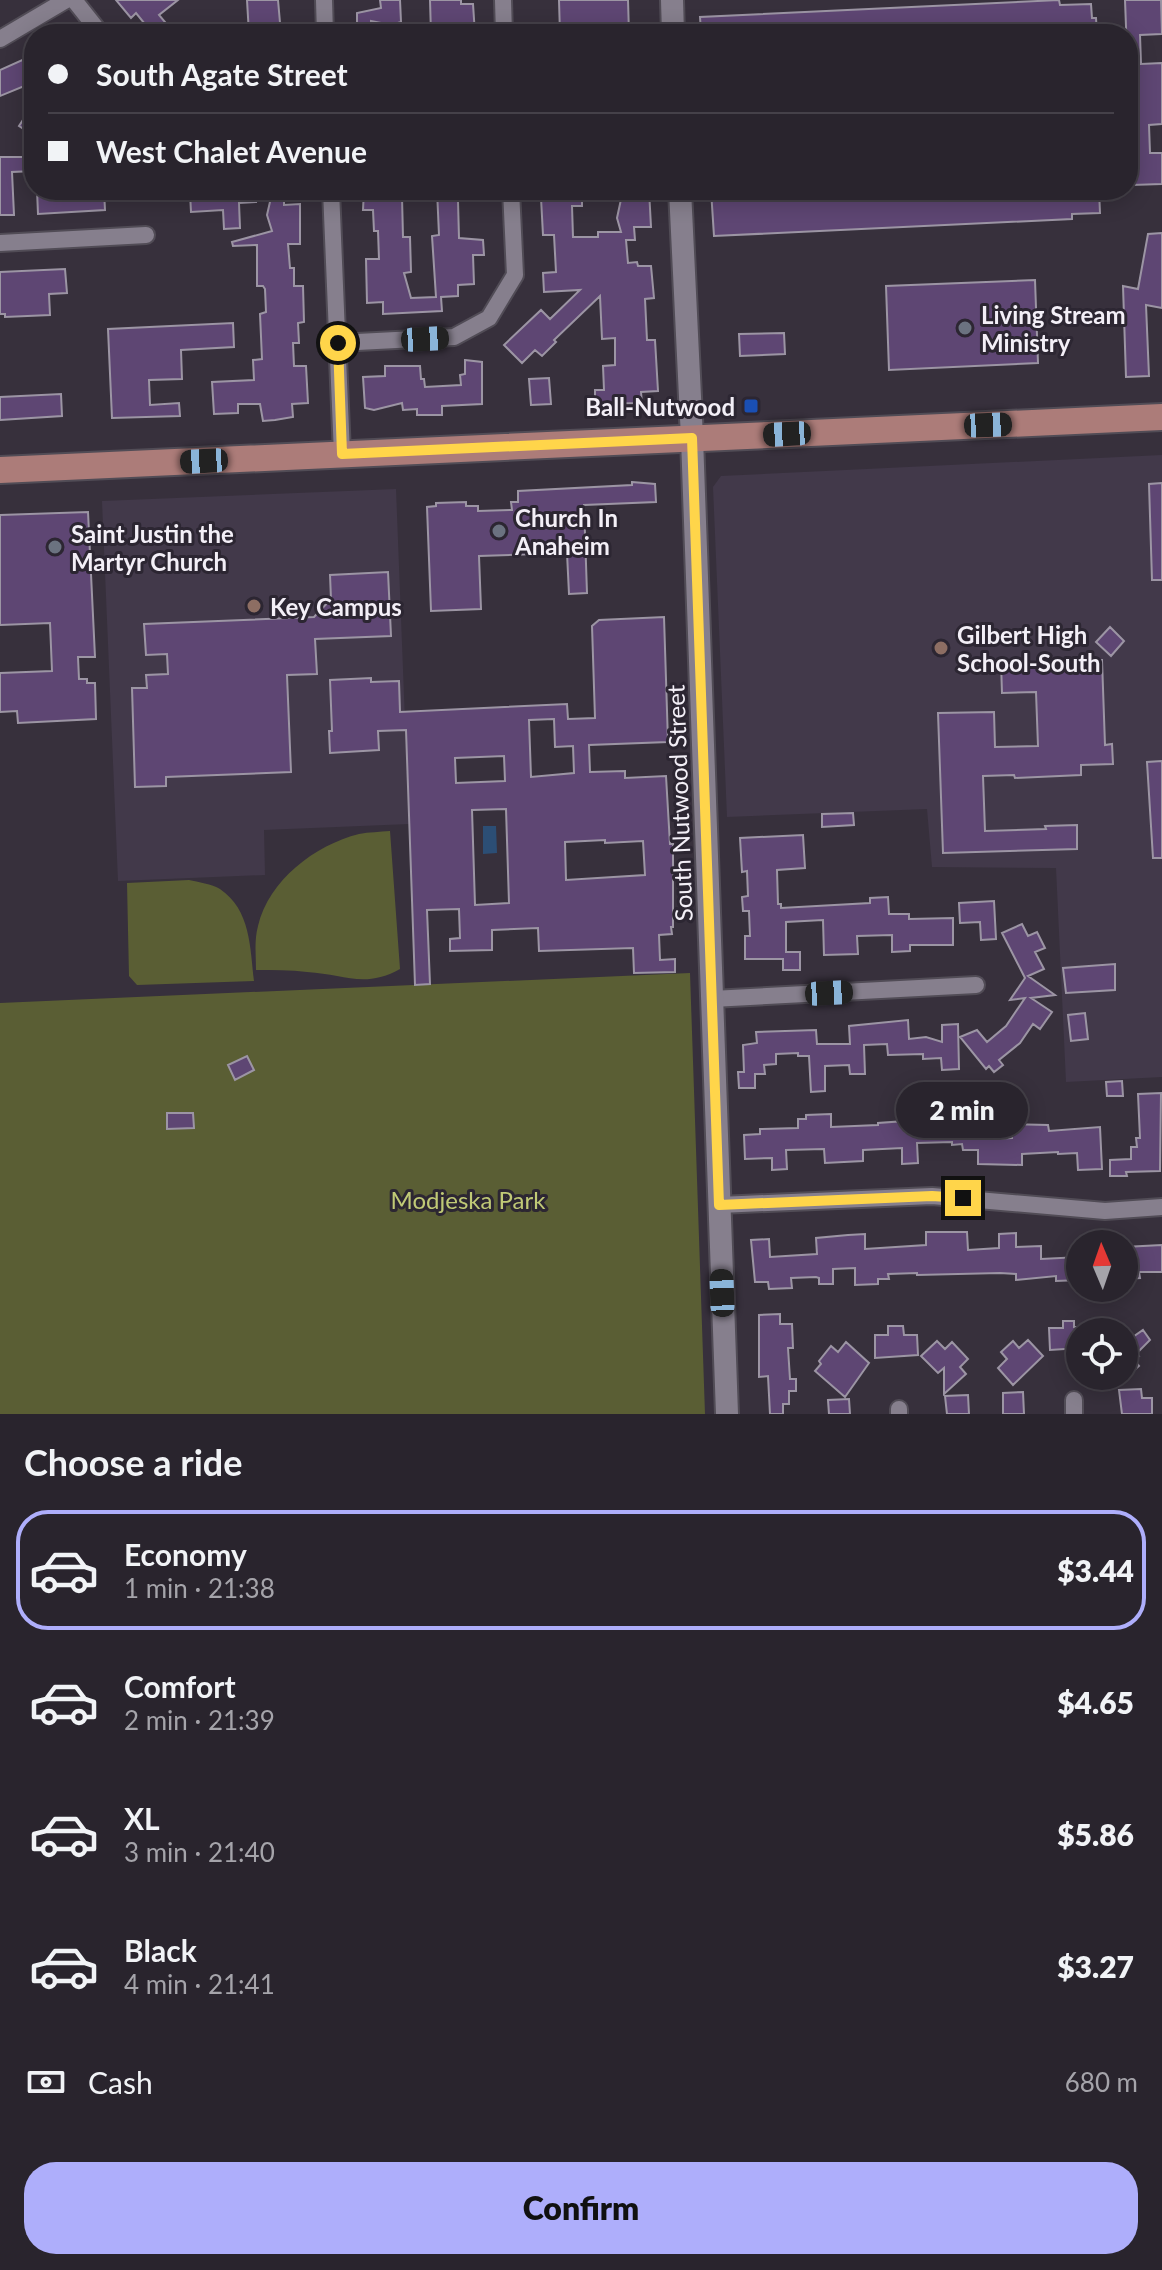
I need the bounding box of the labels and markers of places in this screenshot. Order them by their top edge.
place label: Living Stream Ministry [981,300,1126,357]
marker: Living Stream Ministry [956,319,974,337]
place label: Ball-Nutwood [585,392,735,421]
marker: Ball-Nutwood [742,397,760,415]
place label: Church In Anaheim [514,503,618,560]
place label: Saint Justin the Martyr Church [71,519,234,576]
marker: Church In Anaheim [490,522,508,540]
marker: Saint Justin the Martyr Church [46,538,64,556]
place label: Key Campus [270,592,402,621]
marker: Key Campus [245,597,263,615]
place label: Gilbert High School-South [957,620,1101,677]
marker: Gilbert High School-South [932,639,950,657]

